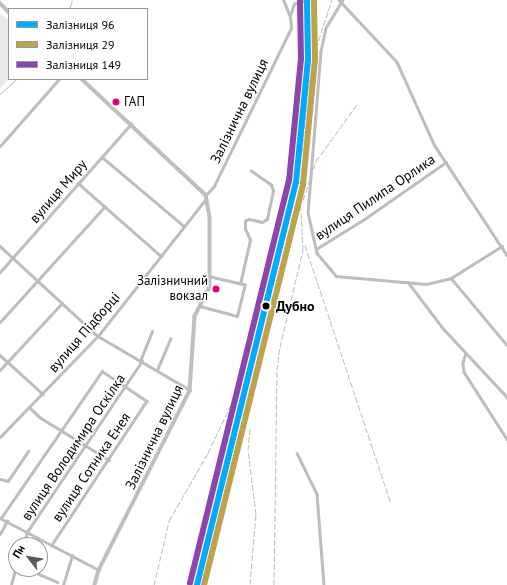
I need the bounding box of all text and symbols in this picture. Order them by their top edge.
legend [8,8,148,80]
text: Залізниця 96 [46,17,115,32]
text: Залізниця 29 [46,37,115,52]
street label: Залізнична вулиця [206,56,272,166]
text: Залізниця 149 [46,57,121,72]
place label: ГАП [124,94,145,110]
marker: ГАП [111,97,121,107]
street label: вулиця Пилипа Орлика [312,151,438,243]
street label: вулиця Миру [26,156,90,226]
place label: Залізничний вокзал [137,274,208,305]
marker: Залізничний вокзал [211,284,221,294]
street label: вулиця Підборці [45,289,123,375]
place label: Дубно [276,298,314,314]
marker: Дубно [259,299,273,313]
street label: вулиця Володимира Оскілка [18,370,128,524]
street label: Залізнична вулиця [121,382,187,492]
street label: вулиця Сотника Енея [48,409,134,525]
north arrow [8,537,48,577]
text: Пн [9,542,28,560]

